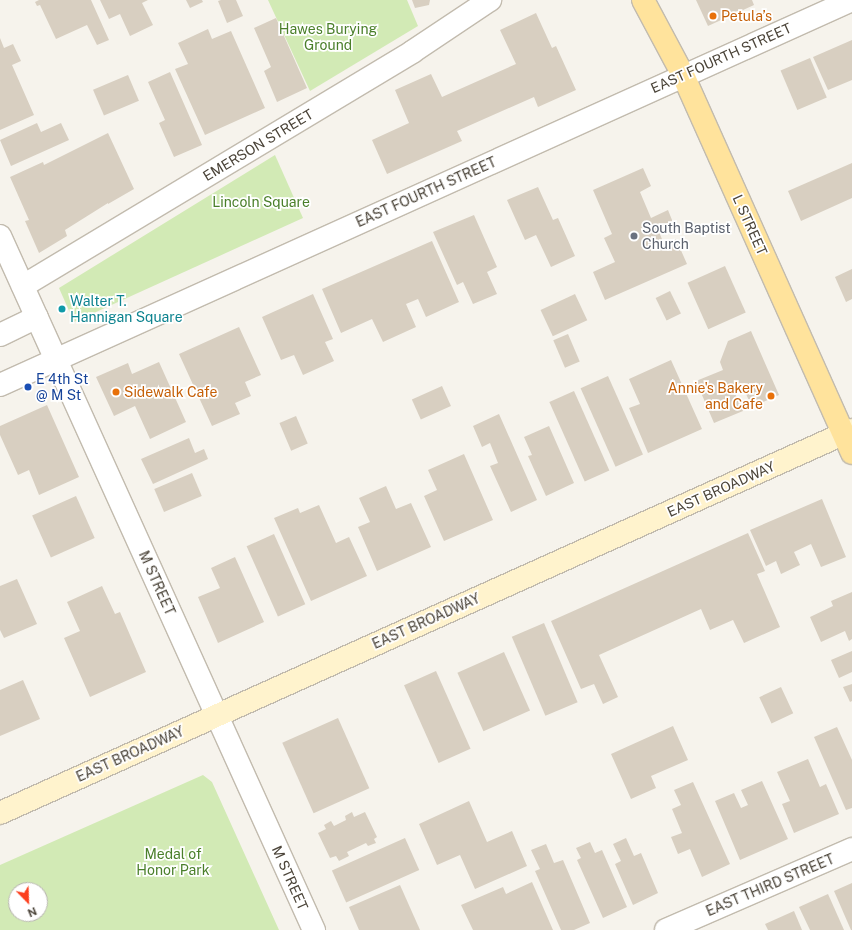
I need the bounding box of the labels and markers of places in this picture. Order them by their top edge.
place label: Petula’s [721,8,772,24]
marker: Petula’s [708,11,718,21]
place label: South Baptist Church [642,220,731,252]
marker: South Baptist Church [629,231,639,241]
place label: Walter T. Hannigan Square [70,293,183,326]
marker: Walter T. Hannigan Square [57,304,67,314]
place label: E 4th St @ M St [36,371,88,404]
place label: Annie's Bakery and Cafe [668,380,763,412]
marker: E 4th St @ M St [23,382,33,392]
place label: Sidewalk Cafe [124,384,217,400]
marker: Sidewalk Cafe [111,387,121,397]
marker: Annie's Bakery and Cafe [766,391,776,401]

